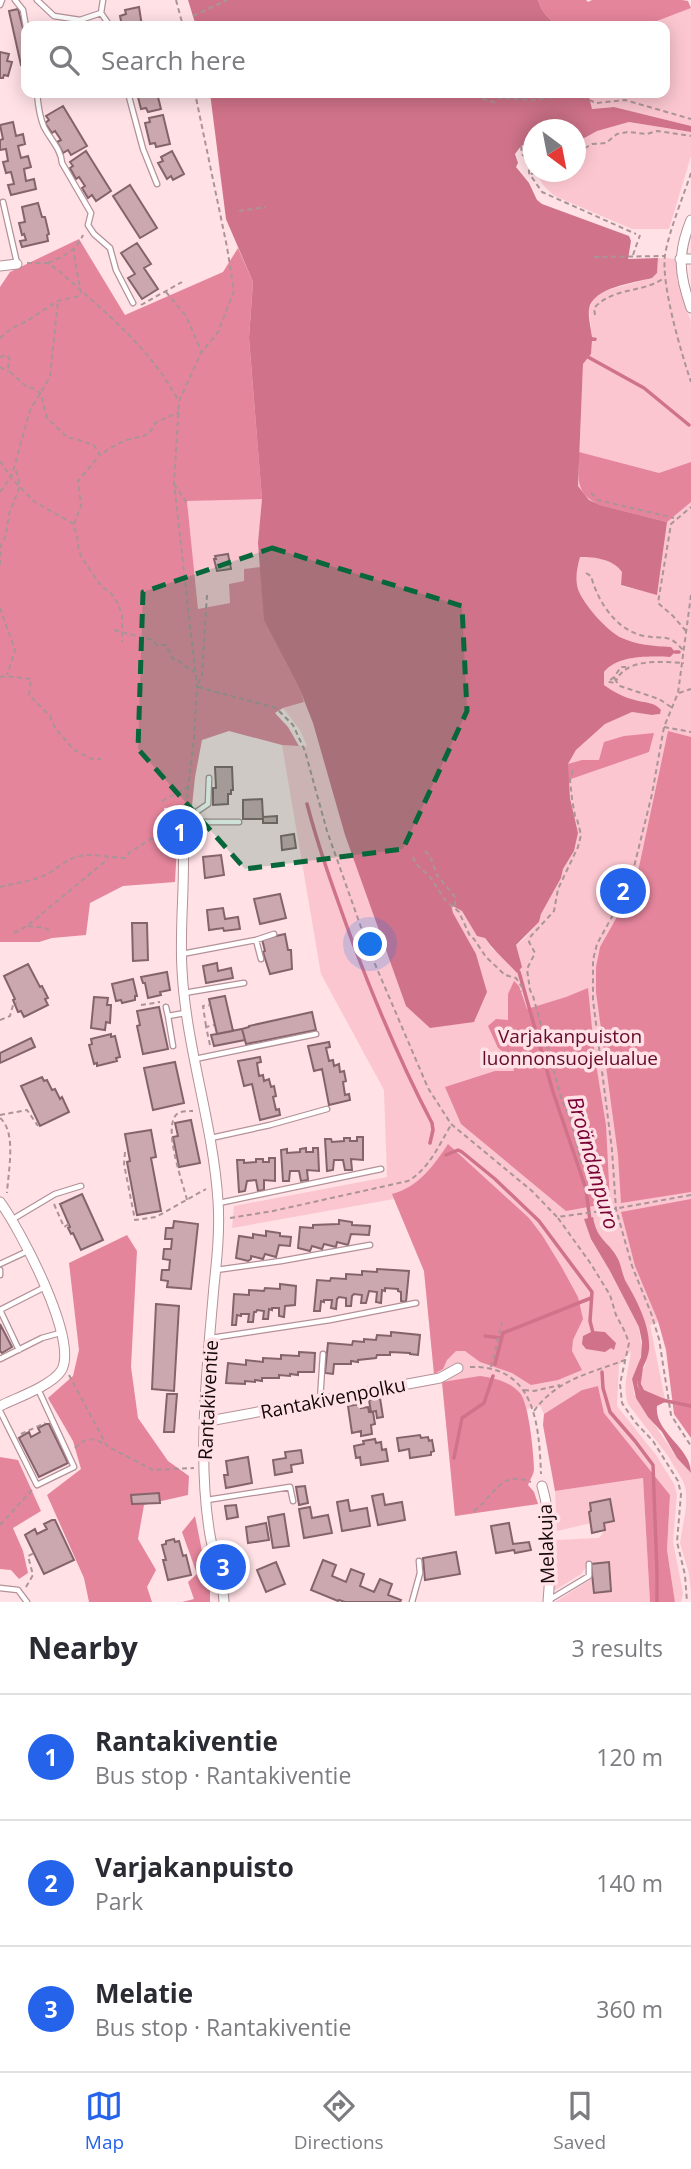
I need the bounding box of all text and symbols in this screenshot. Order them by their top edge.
search box [21,21,670,98]
icon: search [45,41,83,79]
text: Search here [101,42,246,78]
north arrow [523,119,586,182]
pin: 1 [157,806,203,858]
pin: 2 [600,865,646,917]
your location [353,927,387,961]
park label: Varjakanpuiston luonnonsuojelualue [482,1023,658,1071]
water label: Broändanpuro [562,1093,626,1233]
street label: Rantakiventie [192,1339,224,1461]
street label: Rantakivenpolku [258,1371,408,1425]
street label: Melakuja [532,1504,560,1584]
pin: 3 [200,1541,246,1593]
text: Nearby [28,1627,138,1668]
text: 3 results [572,1632,663,1664]
text: Rantakiventie [95,1723,278,1759]
text: 1 [44,1741,58,1773]
text: 120 m [596,1741,663,1773]
text: Bus stop · Rantakiventie [95,1759,351,1791]
text: Varjakanpuisto [95,1849,294,1885]
text: 2 [44,1867,58,1899]
text: 140 m [596,1867,663,1899]
text: Park [95,1885,143,1917]
text: Melatie [95,1975,193,2011]
text: 3 [44,1993,58,2025]
text: 360 m [596,1993,663,2025]
text: Bus stop · Rantakiventie [95,2011,351,2043]
tab: Map [85,2087,124,2155]
tab: Directions [294,2087,384,2155]
tab: Saved [553,2087,606,2155]

